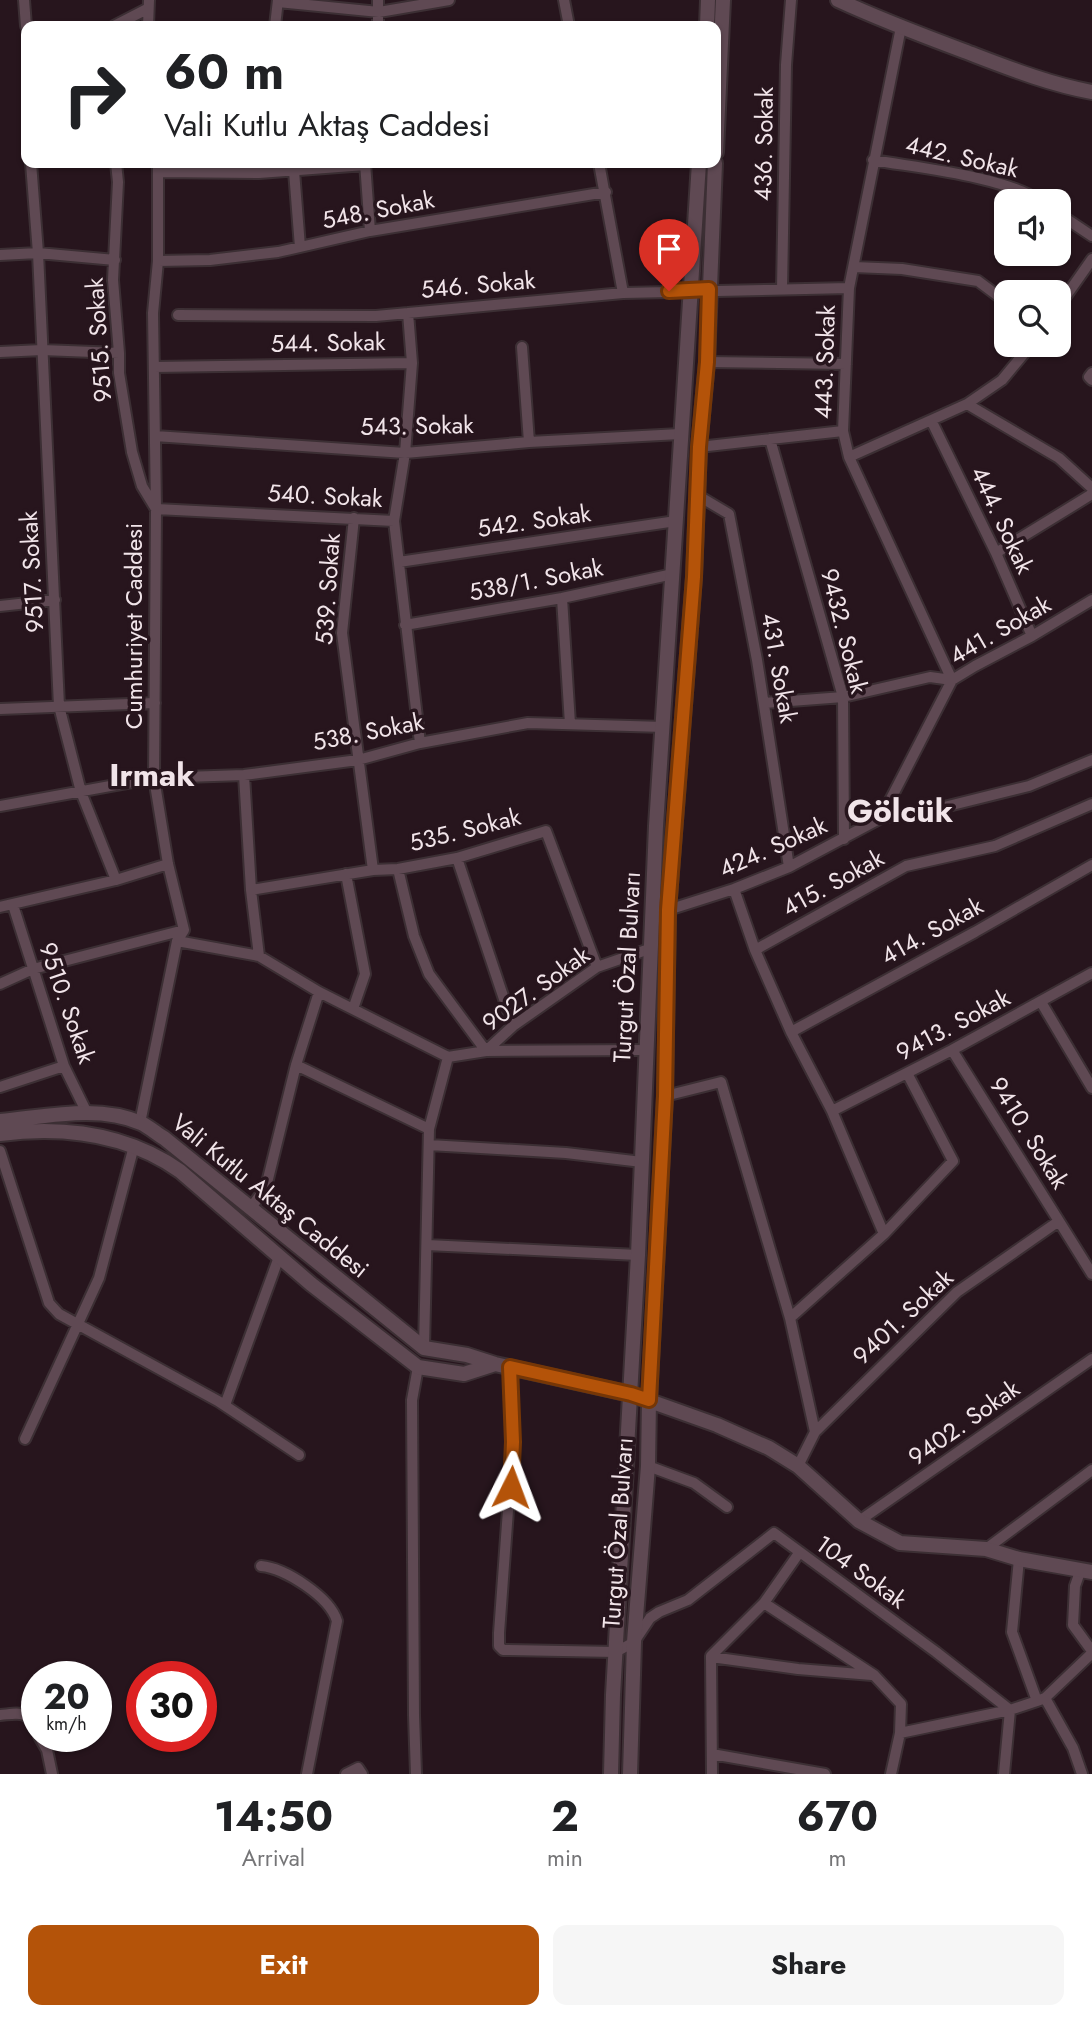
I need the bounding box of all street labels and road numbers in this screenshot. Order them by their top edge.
street label: 436. Sokak [745,86,782,201]
street label: 442. Sokak [902,127,1022,187]
street label: 548. Sokak [319,181,437,238]
street label: 546. Sokak [419,262,537,307]
street label: 9515. Sokak [77,276,120,404]
street label: 443. Sokak [805,304,844,420]
street label: 544. Sokak [270,324,386,361]
street label: 543. Sokak [360,407,475,444]
street label: 444. Sokak [962,460,1043,580]
street label: 540. Sokak [267,475,384,516]
street label: 542. Sokak [475,495,593,546]
street label: 9517. Sokak [11,510,52,634]
street label: Cumhuriyet Caddesi [116,523,151,729]
street label: 539. Sokak [306,531,349,646]
street label: 538/1. Sokak [466,549,606,610]
street label: 9432. Sokak [812,565,877,698]
street label: 441. Sokak [942,586,1057,673]
street label: 431. Sokak [753,610,806,726]
street label: 538. Sokak [309,703,427,759]
street label: 535. Sokak [406,799,525,860]
street label: 424. Sokak [713,807,833,886]
street label: 415. Sokak [775,840,890,925]
street label: Turgut Özal Bulvarı [604,871,649,1063]
street label: 414. Sokak [874,888,990,973]
street label: 9027. Sokak [475,937,597,1040]
street label: 9510. Sokak [30,938,105,1068]
street label: 9413. Sokak [890,980,1016,1069]
street label: 9410. Sokak [981,1070,1078,1196]
street label: Vali Kutlu Aktaş Caddesi [164,1105,376,1286]
street label: 9401. Sokak [845,1260,961,1373]
street label: 9402. Sokak [901,1371,1027,1474]
street label: Turgut Özal Bulvarı [593,1436,642,1630]
street label: 104 Sokak [808,1526,915,1617]

